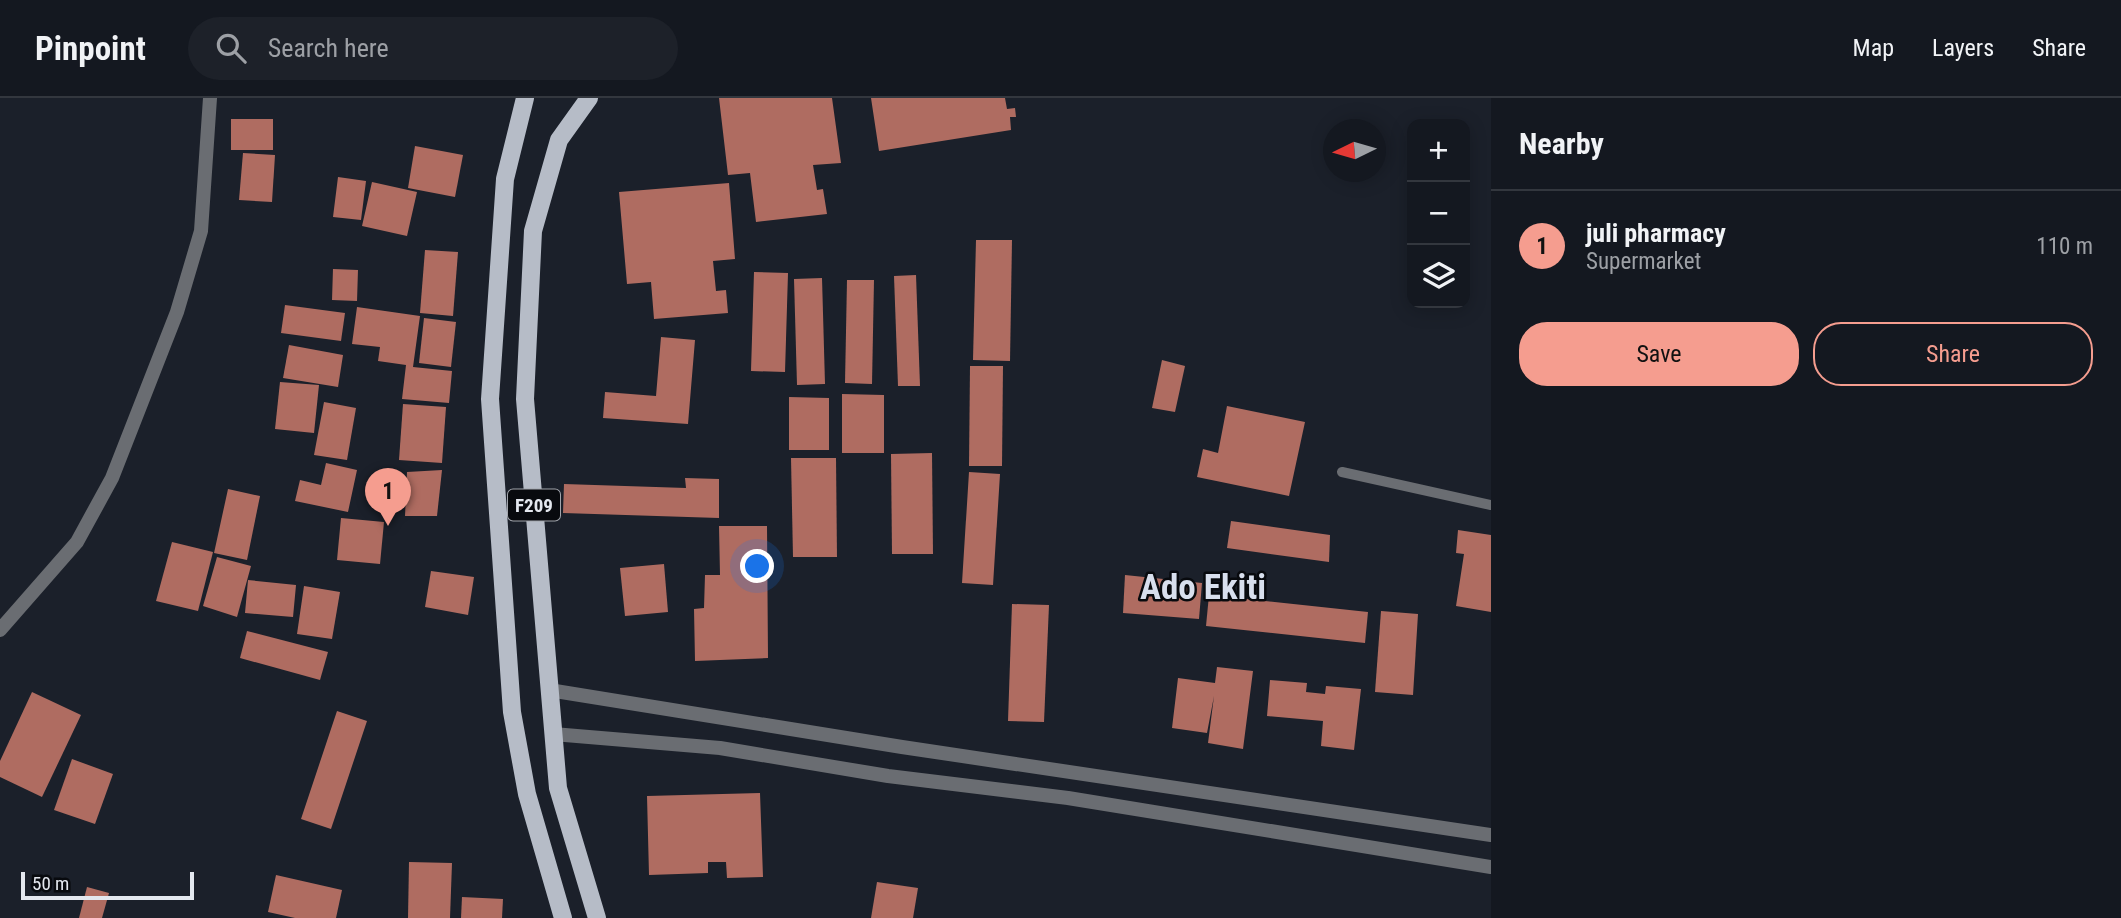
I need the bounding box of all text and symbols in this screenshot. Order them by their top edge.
search box [188,17,678,80]
text: Pinpoint [35,29,146,68]
icon: search [212,29,250,67]
text: Search here [268,33,389,63]
text: Map [1853,34,1894,62]
text: Layers [1932,34,1994,62]
text: Share [2032,34,2086,62]
north arrow [1323,119,1386,182]
map controls [1407,119,1470,308]
button: + [1407,119,1470,182]
text: Nearby [1519,126,1604,161]
button: − [1407,182,1470,245]
text: juli pharmacy [1586,218,1726,248]
text: 1 [1536,233,1548,260]
text: 110 m [2036,233,2093,260]
button: layers [1407,245,1470,308]
text: Supermarket [1586,248,1701,275]
button: Save [1519,322,1799,386]
button: Share [1813,322,2093,386]
pin: 1 [365,468,411,526]
road number: F209 [508,490,560,520]
your location [740,549,774,583]
district label: Ado Ekiti [1140,567,1266,608]
scale bar [21,869,194,901]
text: 50 m [32,872,69,895]

